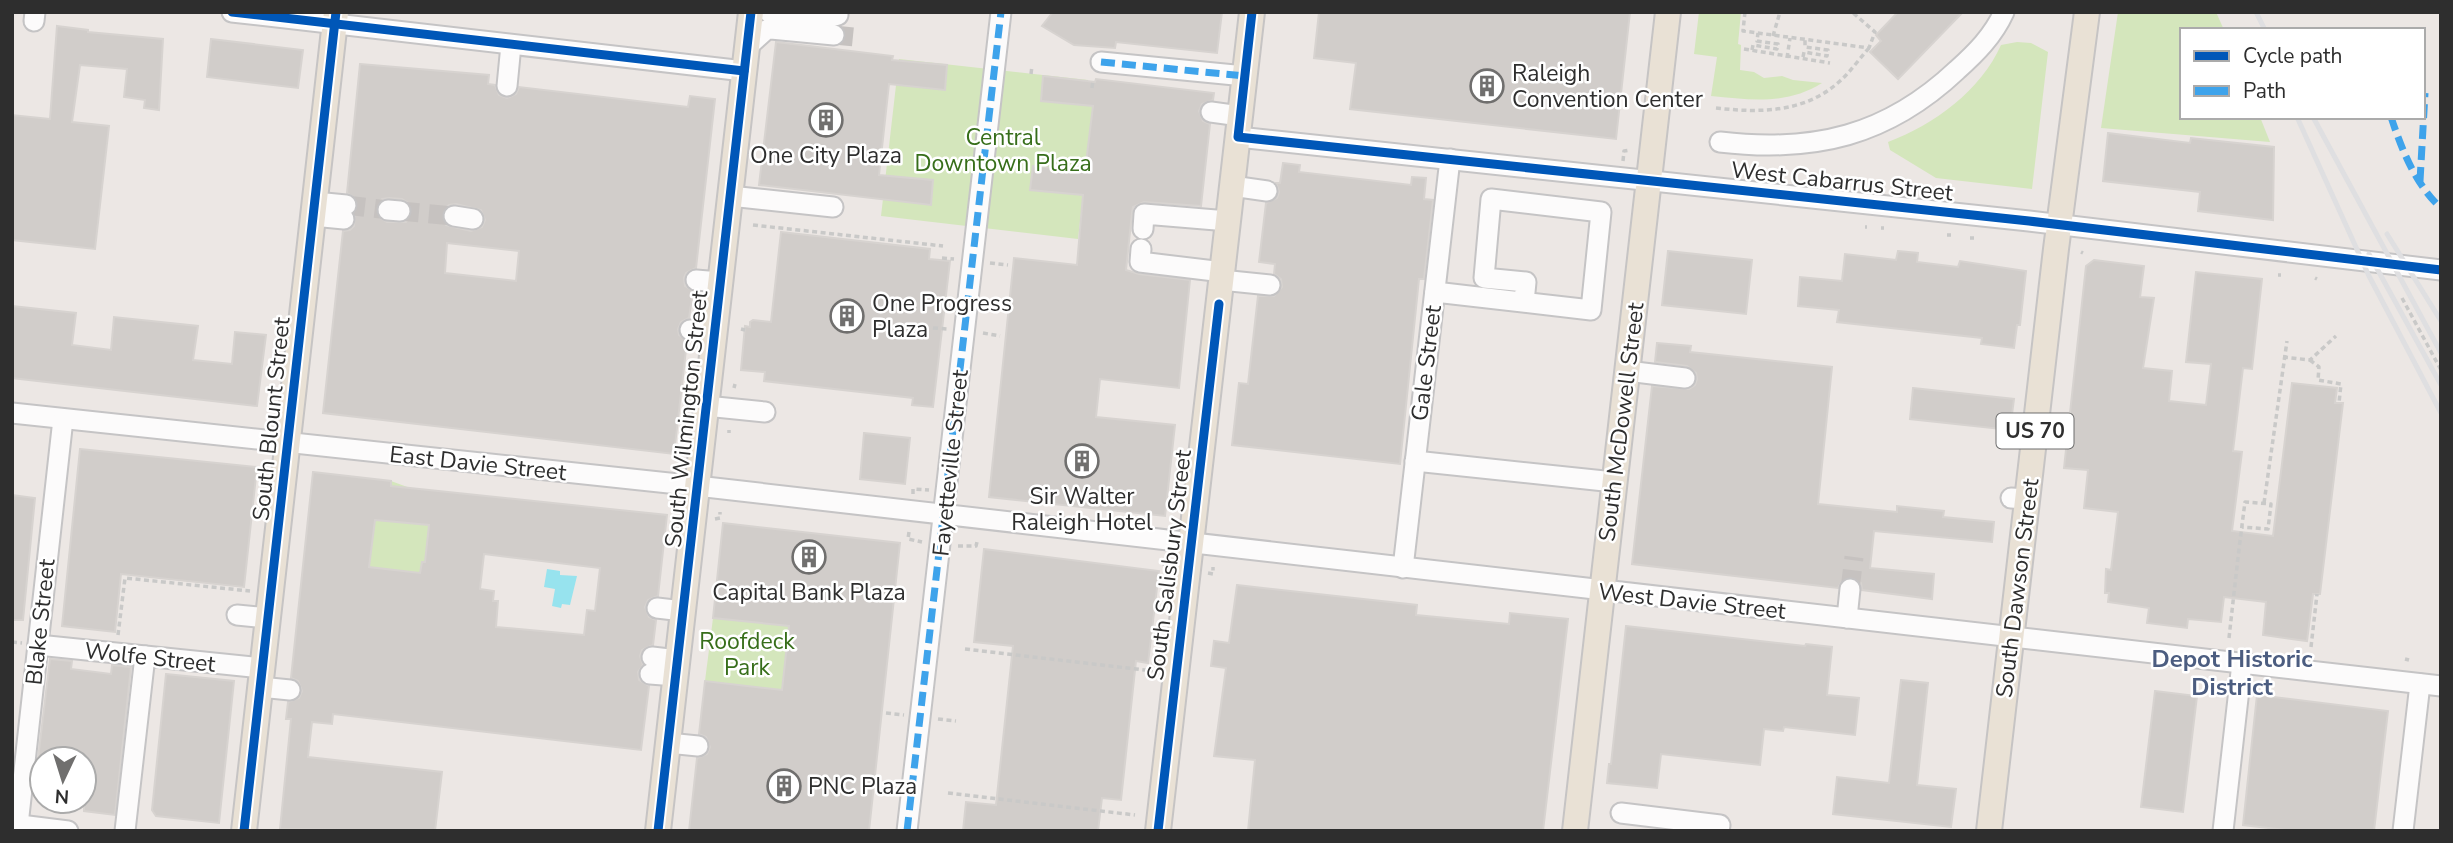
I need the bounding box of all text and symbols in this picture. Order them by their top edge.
legend [2180,28,2425,119]
text: Cycle path [2243,42,2342,70]
place label: Raleigh Convention Center [1512,58,1704,115]
building icon: Raleigh Convention Center [1468,67,1506,105]
text: Path [2243,77,2286,105]
building icon: One City Plaza [807,101,845,139]
park label: Central Downtown Plaza [914,122,1092,179]
place label: One City Plaza [750,140,902,171]
street label: West Cabarrus Street [1729,154,1955,209]
street label: South Wilmington Street [658,288,716,549]
place label: One Progress Plaza [872,288,1012,345]
building icon: One Progress Plaza [828,297,866,335]
street label: South McDowell Street [1591,300,1652,543]
street label: Gale Street [1404,302,1449,423]
street label: South Blount Street [245,315,298,522]
street label: Fayetteville Street [925,367,976,558]
road number: US 70 [1996,414,2074,448]
street label: East Davie Street [388,439,569,488]
building icon: Sir Walter Raleigh Hotel [1063,442,1101,480]
street label: South Salisbury Street [1140,447,1199,682]
street label: South Dawson Street [1989,476,2046,699]
place label: Sir Walter Raleigh Hotel [1011,481,1153,538]
building icon: Capital Bank Plaza [790,538,828,576]
street label: Blake Street [18,557,63,687]
street label: West Davie Street [1597,576,1788,627]
place label: Capital Bank Plaza [712,577,906,608]
park label: Roofdeck Park [699,626,795,683]
street label: Wolfe Street [83,635,218,680]
district label: Depot Historic District [2151,643,2313,703]
north arrow [28,745,98,815]
building icon: PNC Plaza [765,767,803,805]
place label: PNC Plaza [808,771,917,802]
text: N [54,782,70,809]

